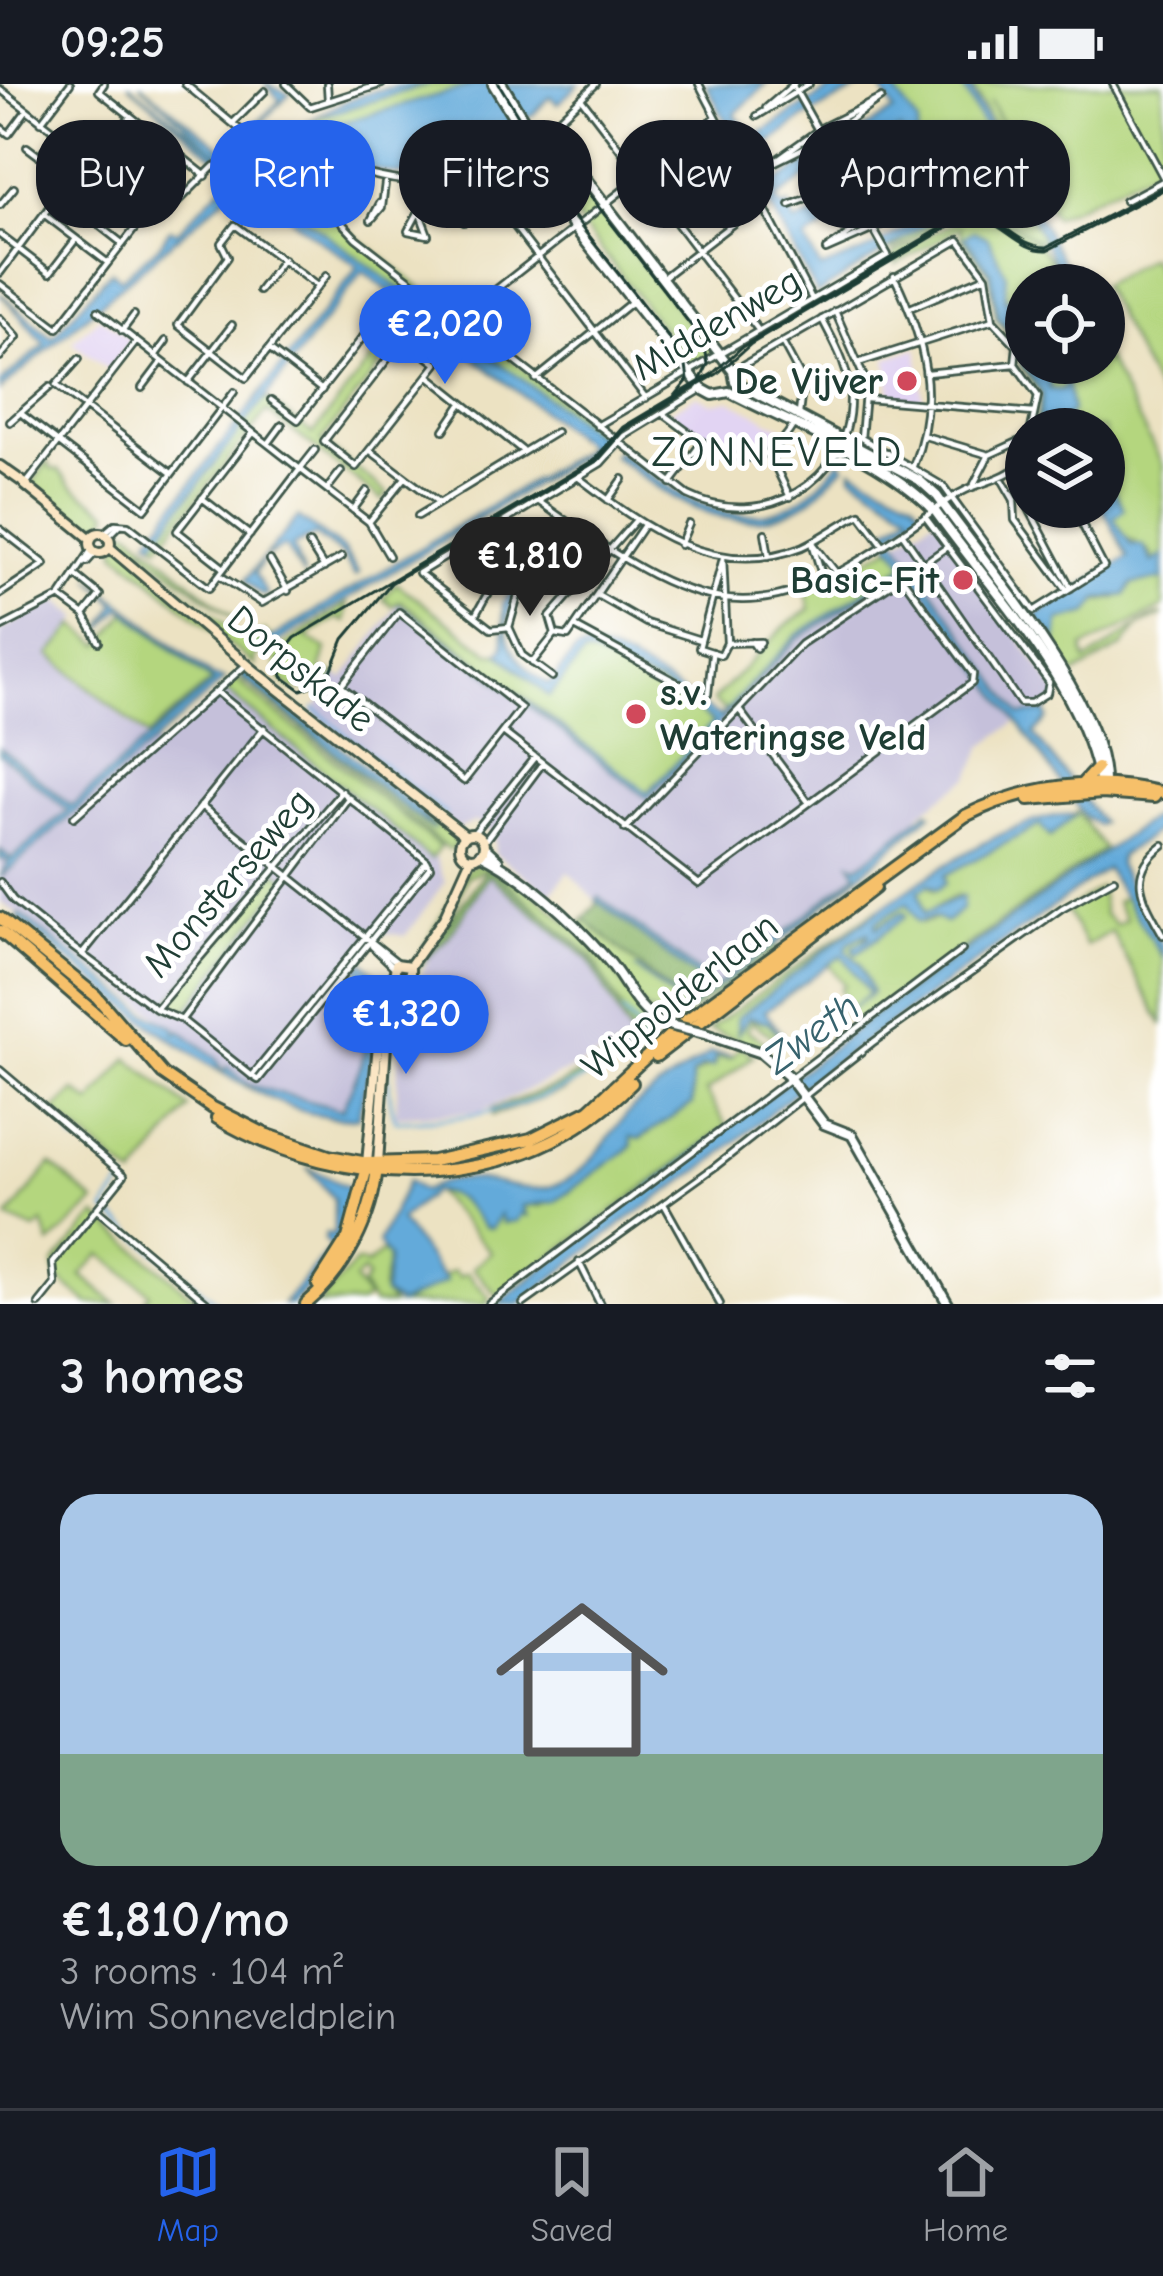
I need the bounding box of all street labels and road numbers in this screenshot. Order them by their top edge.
street label: Middenweg [625,258,809,390]
street label: Dorpskade [219,596,383,742]
street label: Monsterseweg [134,780,322,986]
street label: Wippolderlaan [573,903,787,1089]

